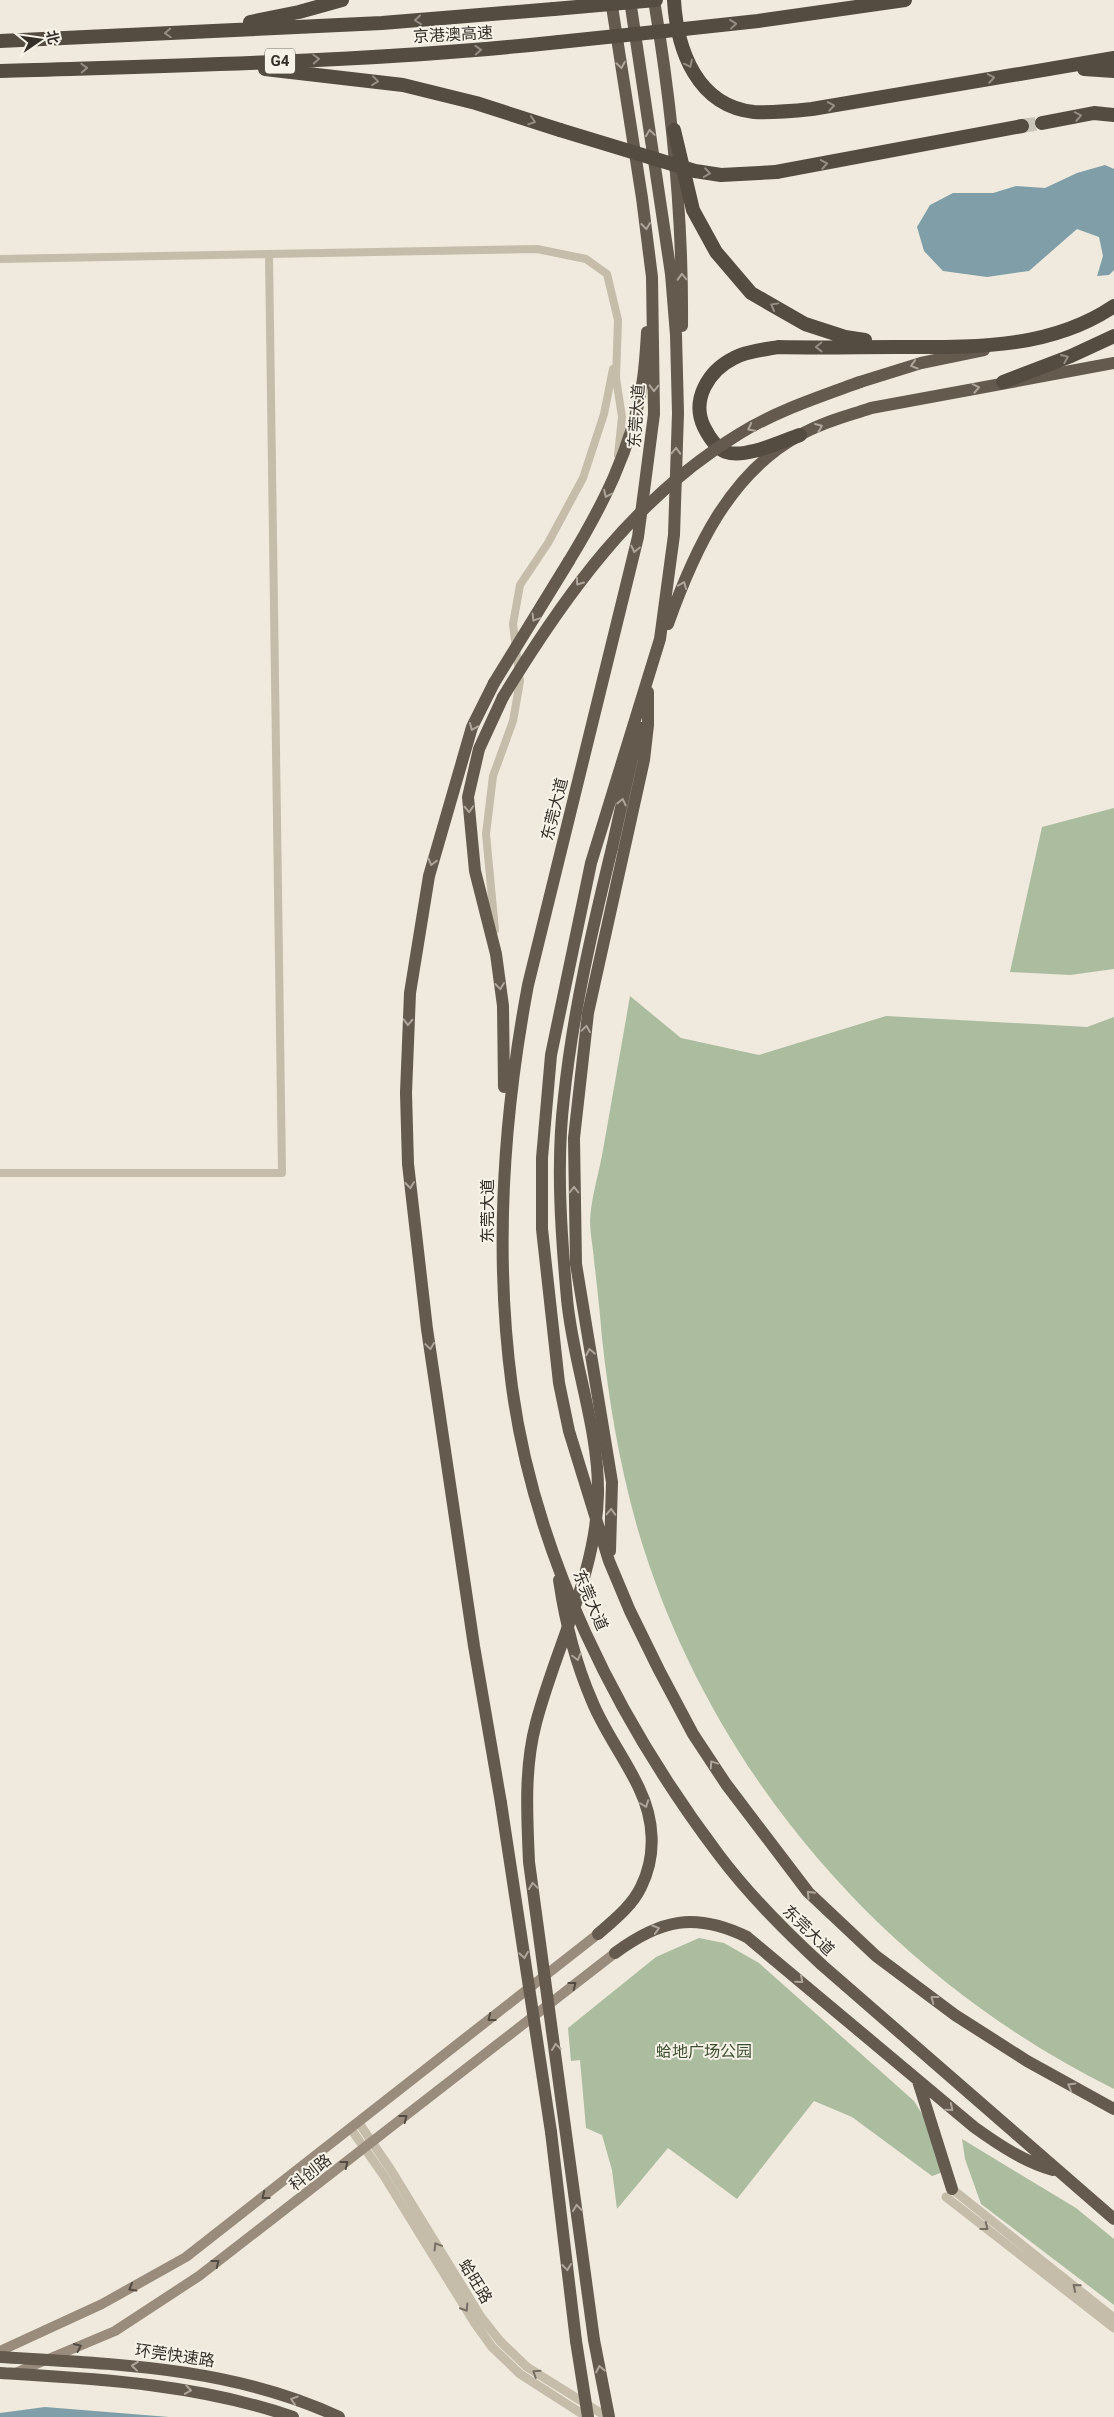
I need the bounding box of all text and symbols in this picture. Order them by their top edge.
one-way arrow [414,14,422,25]
north arrow [15,15,65,65]
one-way arrow [729,19,737,30]
street label: 京港澳高速 [413,23,493,46]
one-way arrow [164,27,172,38]
text: 北 [43,28,62,46]
one-way arrow [475,44,483,55]
road number: G4 [265,48,295,74]
one-way arrow [312,54,320,65]
one-way arrow [683,59,693,68]
one-way arrow [616,61,626,70]
one-way arrow [80,63,88,73]
one-way arrow [987,74,996,84]
one-way arrow [371,75,379,86]
one-way arrow [827,101,835,111]
one-way arrow [1073,112,1082,122]
one-way arrow [527,116,536,126]
one-way arrow [645,129,656,137]
one-way arrow [819,159,828,170]
one-way arrow [704,167,712,178]
one-way arrow [640,222,651,230]
one-way arrow [677,273,687,280]
one-way arrow [770,302,779,312]
one-way arrow [815,342,822,352]
one-way arrow [1060,354,1069,365]
one-way arrow [911,360,919,370]
street label: 东莞大道 [625,383,648,449]
one-way arrow [972,383,980,394]
one-way arrow [649,384,660,392]
one-way arrow [747,422,756,432]
one-way arrow [814,422,823,433]
one-way arrow [671,447,682,455]
one-way arrow [603,489,613,498]
one-way arrow [631,545,641,554]
one-way arrow [576,576,584,585]
one-way arrow [677,581,687,590]
one-way arrow [531,612,541,621]
one-way arrow [469,722,479,731]
street label: 东莞大道 [538,776,571,842]
one-way arrow [616,798,627,806]
one-way arrow [463,805,474,813]
one-way arrow [428,857,438,866]
one-way arrow [494,982,505,990]
one-way arrow [403,1019,414,1027]
one-way arrow [580,1024,590,1033]
street label: 东莞大道 [478,1179,497,1243]
one-way arrow [404,1181,415,1189]
one-way arrow [569,1186,579,1194]
one-way arrow [424,1342,434,1350]
one-way arrow [585,1347,596,1356]
one-way arrow [605,1508,616,1516]
street label: 东莞大道 [569,1567,612,1633]
one-way arrow [571,1653,582,1661]
one-way arrow [710,1761,719,1770]
one-way arrow [639,1799,649,1807]
one-way arrow [528,1882,538,1891]
one-way arrow [807,1891,816,1900]
street label: 东莞大道 [779,1901,838,1959]
one-way arrow [652,1924,660,1934]
one-way arrow [519,1950,529,1959]
one-way arrow [794,1975,803,1984]
one-way arrow [567,1983,576,1991]
one-way arrow [930,1996,940,2005]
one-way arrow [488,2013,497,2021]
park label: 蛤地广场公园 [656,2042,752,2061]
one-way arrow [551,2043,562,2051]
one-way arrow [1067,2083,1076,2093]
one-way arrow [944,2103,953,2111]
one-way arrow [398,2115,407,2123]
street label: 科创路 [286,2150,335,2195]
one-way arrow [339,2162,348,2170]
one-way arrow [262,2190,271,2198]
one-way arrow [572,2204,583,2212]
one-way arrow [979,2221,988,2229]
one-way arrow [434,2242,443,2251]
street label: 蛤旺路 [455,2256,496,2307]
one-way arrow [210,2261,219,2269]
one-way arrow [561,2264,572,2272]
one-way arrow [128,2281,137,2291]
one-way arrow [1073,2285,1082,2293]
one-way arrow [459,2303,468,2312]
street label: 环莞快速路 [134,2341,216,2370]
one-way arrow [73,2343,82,2354]
one-way arrow [131,2361,139,2372]
one-way arrow [595,2365,605,2374]
one-way arrow [532,2370,542,2379]
one-way arrow [184,2384,192,2394]
one-way arrow [290,2395,298,2405]

